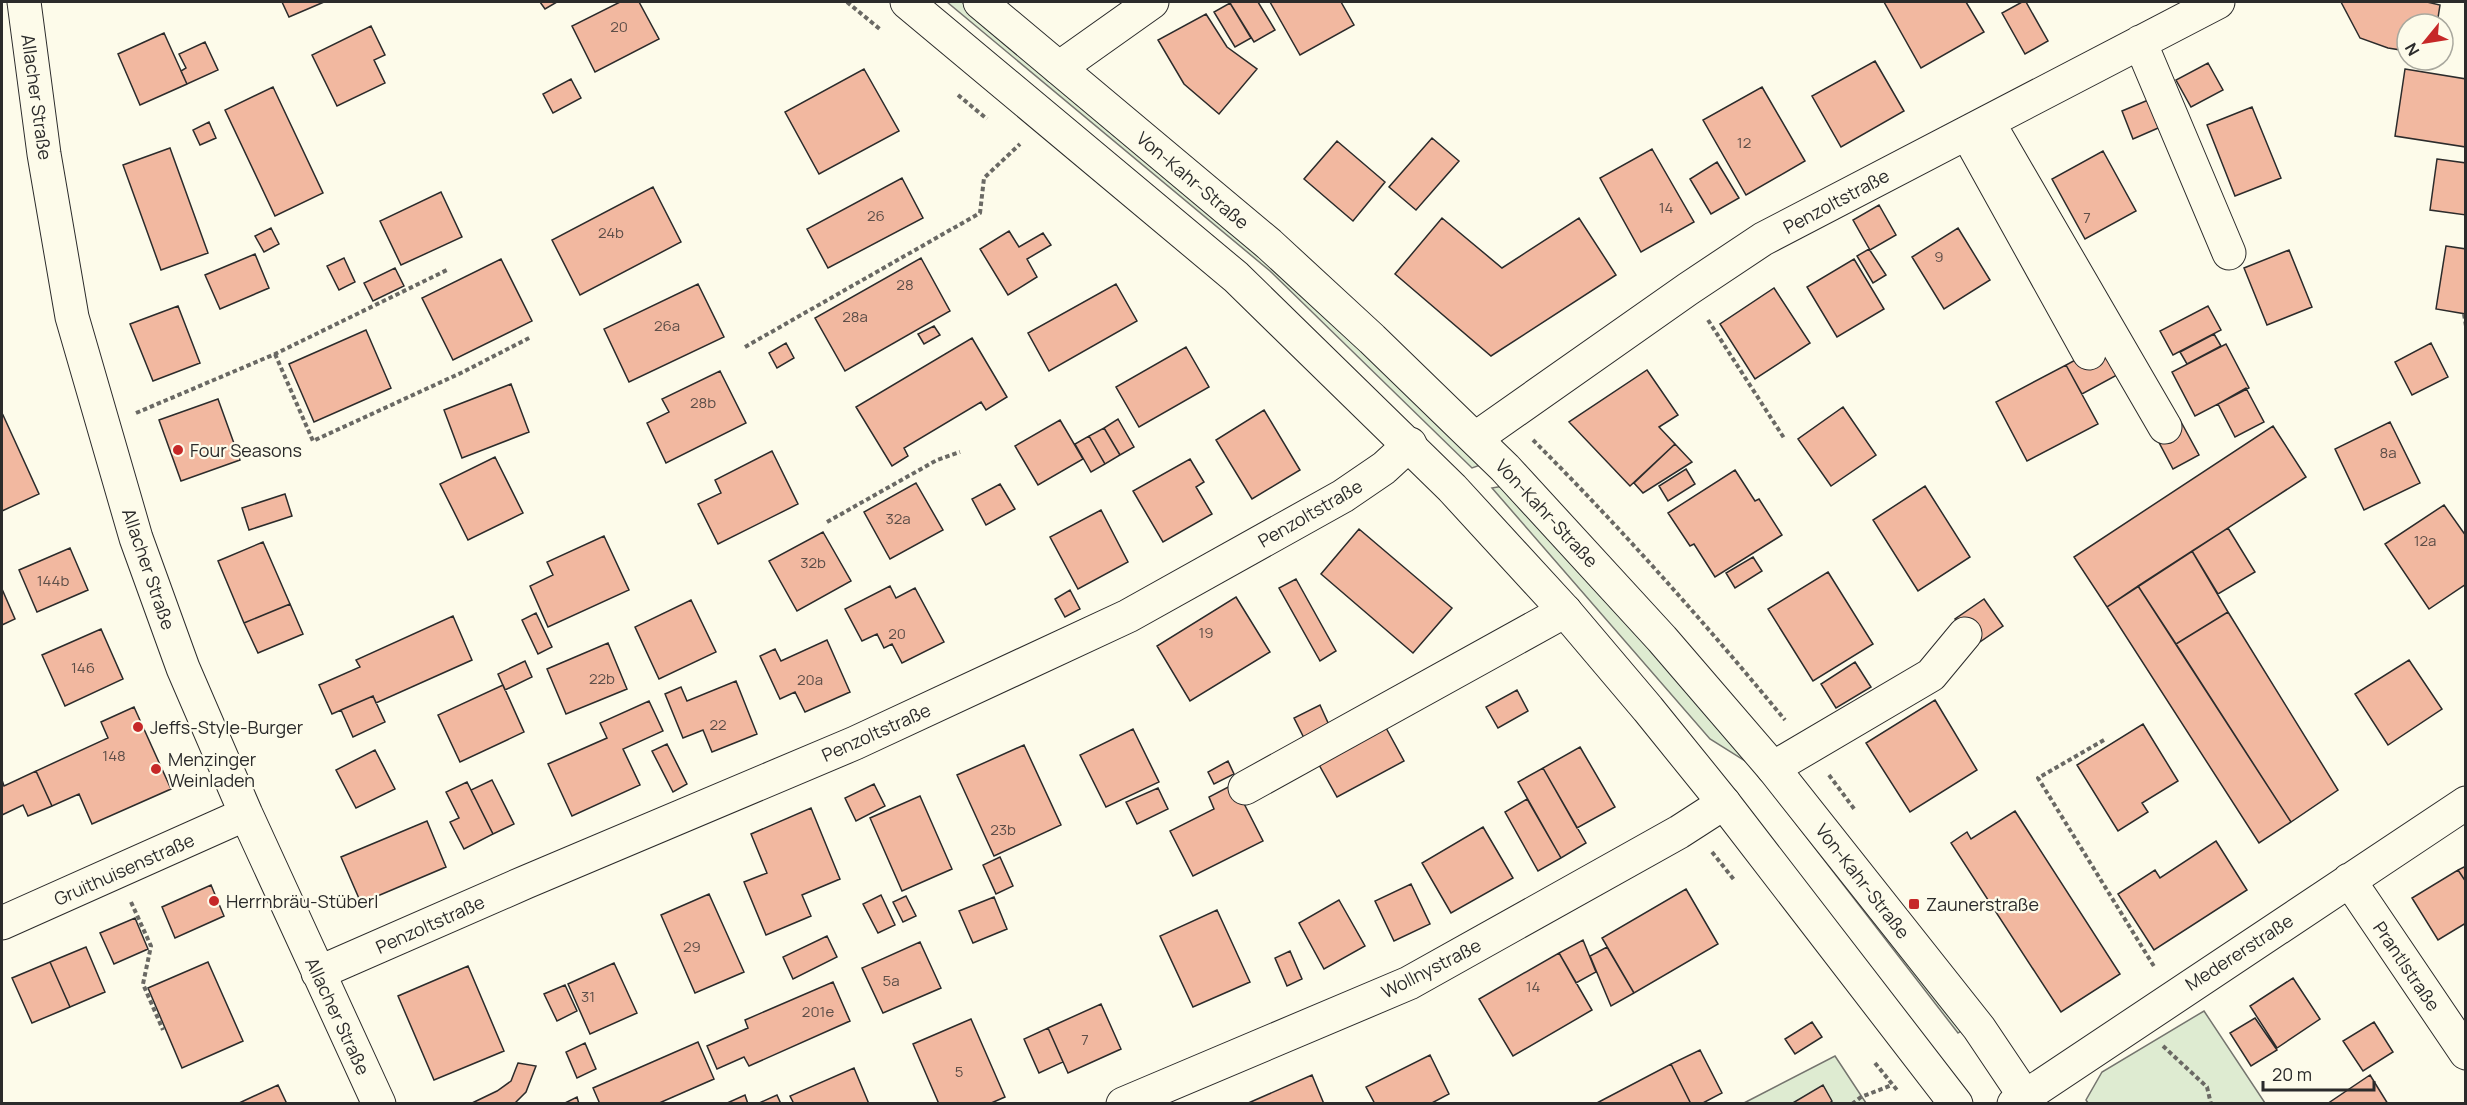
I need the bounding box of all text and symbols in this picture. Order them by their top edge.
north arrow [2395,12,2455,72]
house number: 20 [610,16,628,37]
street label: Allacher Straße [16,33,58,161]
text: N [2400,39,2424,60]
street label: Von-Kahr-Straße [1132,126,1254,234]
house number: 12 [1737,132,1751,153]
street label: Penzoltstraße [1779,163,1893,239]
house number: 14 [1659,197,1673,218]
house number: 26 [867,205,885,226]
house number: 7 [2083,207,2091,228]
house number: 24b [598,222,624,243]
house number: 9 [1934,246,1944,267]
house number: 28 [896,274,914,295]
house number: 28a [842,306,868,327]
house number: 26a [654,315,680,336]
house number: 28b [690,392,716,413]
place label: Four Seasons [190,438,302,462]
house number: 8a [2379,442,2397,463]
marker: Four Seasons [171,443,185,457]
street label: Von-Kahr-Straße [1491,454,1603,572]
street label: Penzoltstraße [1253,473,1367,553]
street label: Allacher Straße [117,505,181,633]
house number: 32a [885,508,911,529]
house number: 12a [2414,530,2436,551]
house number: 32b [800,552,826,573]
house number: 144b [37,570,69,591]
house number: 19 [1198,622,1214,643]
house number: 20 [888,623,906,644]
house number: 146 [71,657,95,678]
house number: 22b [589,668,615,689]
house number: 20a [797,669,823,690]
street label: Penzoltstraße [818,697,934,767]
house number: 22 [709,714,727,735]
place label: Jeffs-Style-Burger [150,715,304,739]
marker: Jeffs-Style-Burger [131,720,145,734]
house number: 148 [102,745,126,766]
place label: Menzinger Weinladen [168,747,257,792]
marker: Menzinger Weinladen [149,762,163,776]
house number: 23b [990,819,1016,840]
street label: Von-Kahr-Straße [1810,819,1916,943]
street label: Gruithuisenstraße [50,827,198,911]
place label: Herrnbräu-Stüberl [226,889,378,913]
street label: Penzoltstraße [372,889,488,959]
place label: Zaunerstraße [1926,892,2039,916]
marker: Herrnbräu-Stüberl [207,894,221,908]
marker: Zaunerstraße [1907,897,1921,911]
street label: Medererstraße [2181,908,2297,996]
street label: Prantlstraße [2368,917,2446,1015]
street label: Wollnystraße [1377,933,1485,1003]
house number: 29 [683,936,701,957]
street label: Allacher Straße [300,953,376,1079]
house number: 5a [883,970,900,991]
house number: 14 [1526,976,1540,997]
house number: 31 [581,986,595,1007]
house number: 201e [802,1001,834,1022]
house number: 7 [1081,1029,1089,1050]
scale bar [2263,1054,2374,1092]
house number: 5 [955,1061,963,1082]
text: 20 m [2272,1062,2312,1086]

